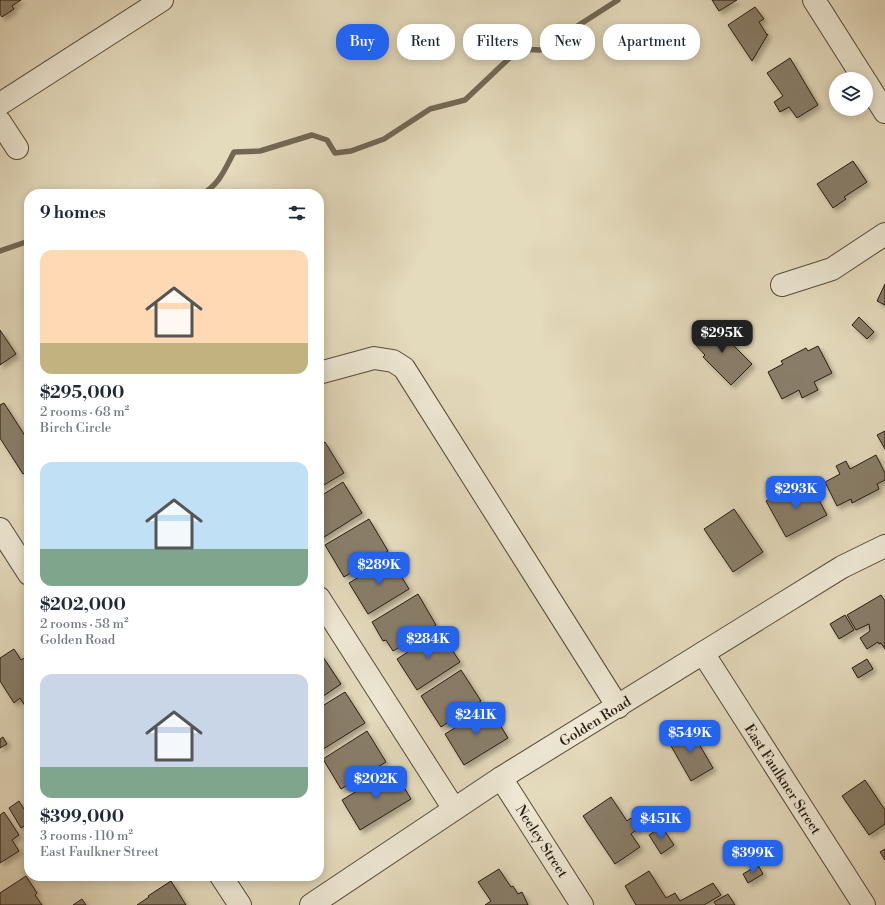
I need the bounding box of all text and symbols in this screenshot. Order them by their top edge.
chip: Buy [336,24,389,60]
chip: Rent [397,24,455,60]
chip: Filters [463,24,532,60]
chip: New [540,24,595,60]
chip: Apartment [603,24,700,60]
map controls [829,72,873,116]
button: layers [829,72,873,116]
text: 9 homes [40,202,106,224]
icon: filters [286,202,308,224]
icon: home [138,276,210,348]
pin: $295K [694,320,750,354]
text: $295K [701,325,743,341]
text: $295,000 [40,382,124,404]
text: 2 rooms · 68 m² [40,404,129,420]
text: Birch Circle [40,420,111,436]
pin: $293K [768,476,824,510]
text: $293K [775,481,817,497]
icon: home [138,488,210,560]
pin: $289K [351,552,407,586]
text: $289K [358,557,400,573]
text: $202,000 [40,594,126,616]
text: 2 rooms · 58 m² [40,616,129,632]
pin: $284K [400,626,456,660]
text: $284K [406,631,450,647]
text: Golden Road [40,632,115,648]
street label: Golden Road [556,693,635,751]
icon: home [138,700,210,772]
pin: $241K [448,702,504,736]
text: $241K [455,707,497,723]
pin: $549K [662,720,718,754]
street label: East Faulkner Street [740,721,825,838]
text: $549K [668,725,712,741]
pin: $202K [348,766,404,800]
text: $202K [354,771,398,787]
street label: Neeley Street [511,802,571,881]
text: $399,000 [40,806,124,828]
pin: $451K [633,806,689,840]
text: $451K [640,811,682,827]
text: 3 rooms · 110 m² [40,828,133,844]
pin: $399K [725,840,781,874]
text: East Faulkner Street [40,844,159,860]
text: $399K [732,845,774,861]

